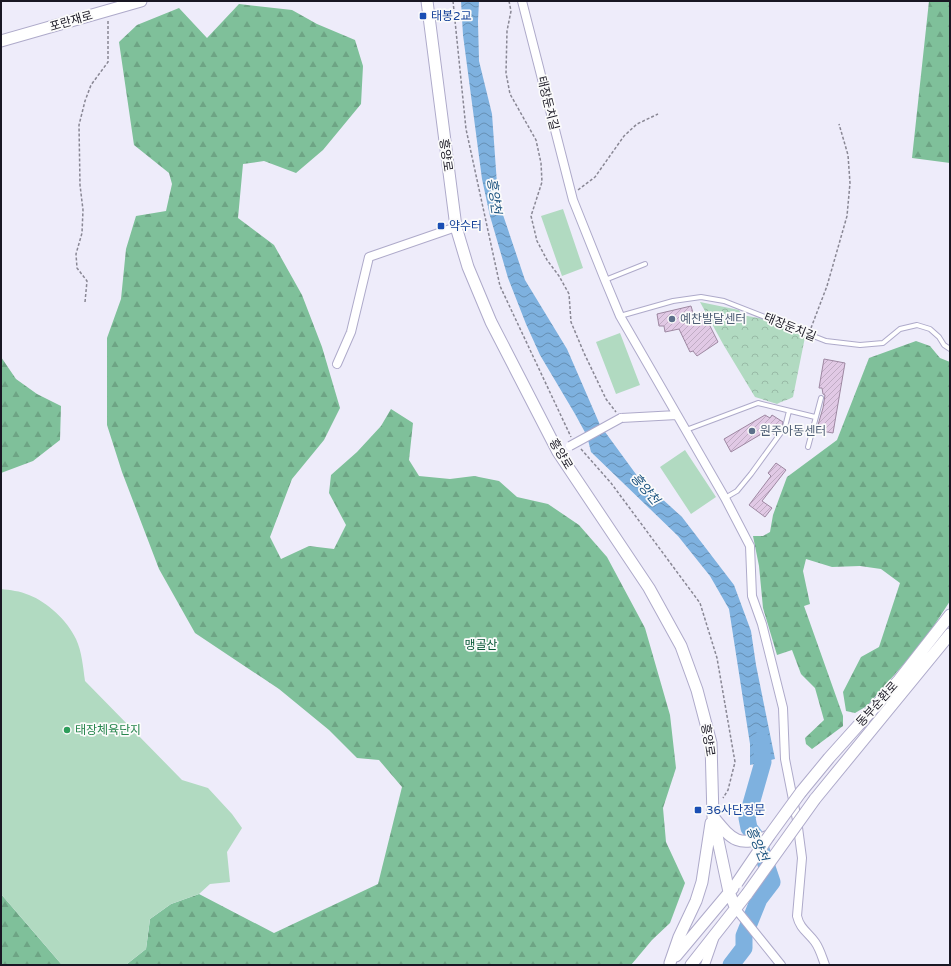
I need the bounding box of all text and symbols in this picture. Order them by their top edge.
street label: 포란재로 [48,8,94,34]
place label: 태봉2교 [431,9,472,23]
marker: 태봉2교 [418,11,428,21]
street label: 태장둔치길 [535,75,561,131]
street label: 흥양로 [437,138,455,172]
water label: 흥양천 [484,177,505,216]
place label: 약수터 [449,219,482,233]
marker: 약수터 [436,221,446,231]
street label: 태장둔치길 [762,310,818,344]
place label: 예찬발달센터 [680,312,746,326]
marker: 예찬발달센터 [667,314,677,324]
place label: 원주아동센터 [760,424,826,438]
marker: 원주아동센터 [747,426,757,436]
street label: 흥양로 [546,436,576,472]
water label: 흥양천 [627,470,663,509]
park label: 맹골산 [464,638,498,652]
street label: 동부순환로 [853,679,901,729]
place label: 태장체육단지 [75,723,141,737]
street label: 흥양로 [698,723,718,757]
marker: 태장체육단지 [62,725,72,735]
place label: 36사단정문 [706,803,765,817]
marker: 36사단정문 [693,805,703,815]
water label: 흥양천 [743,824,772,865]

